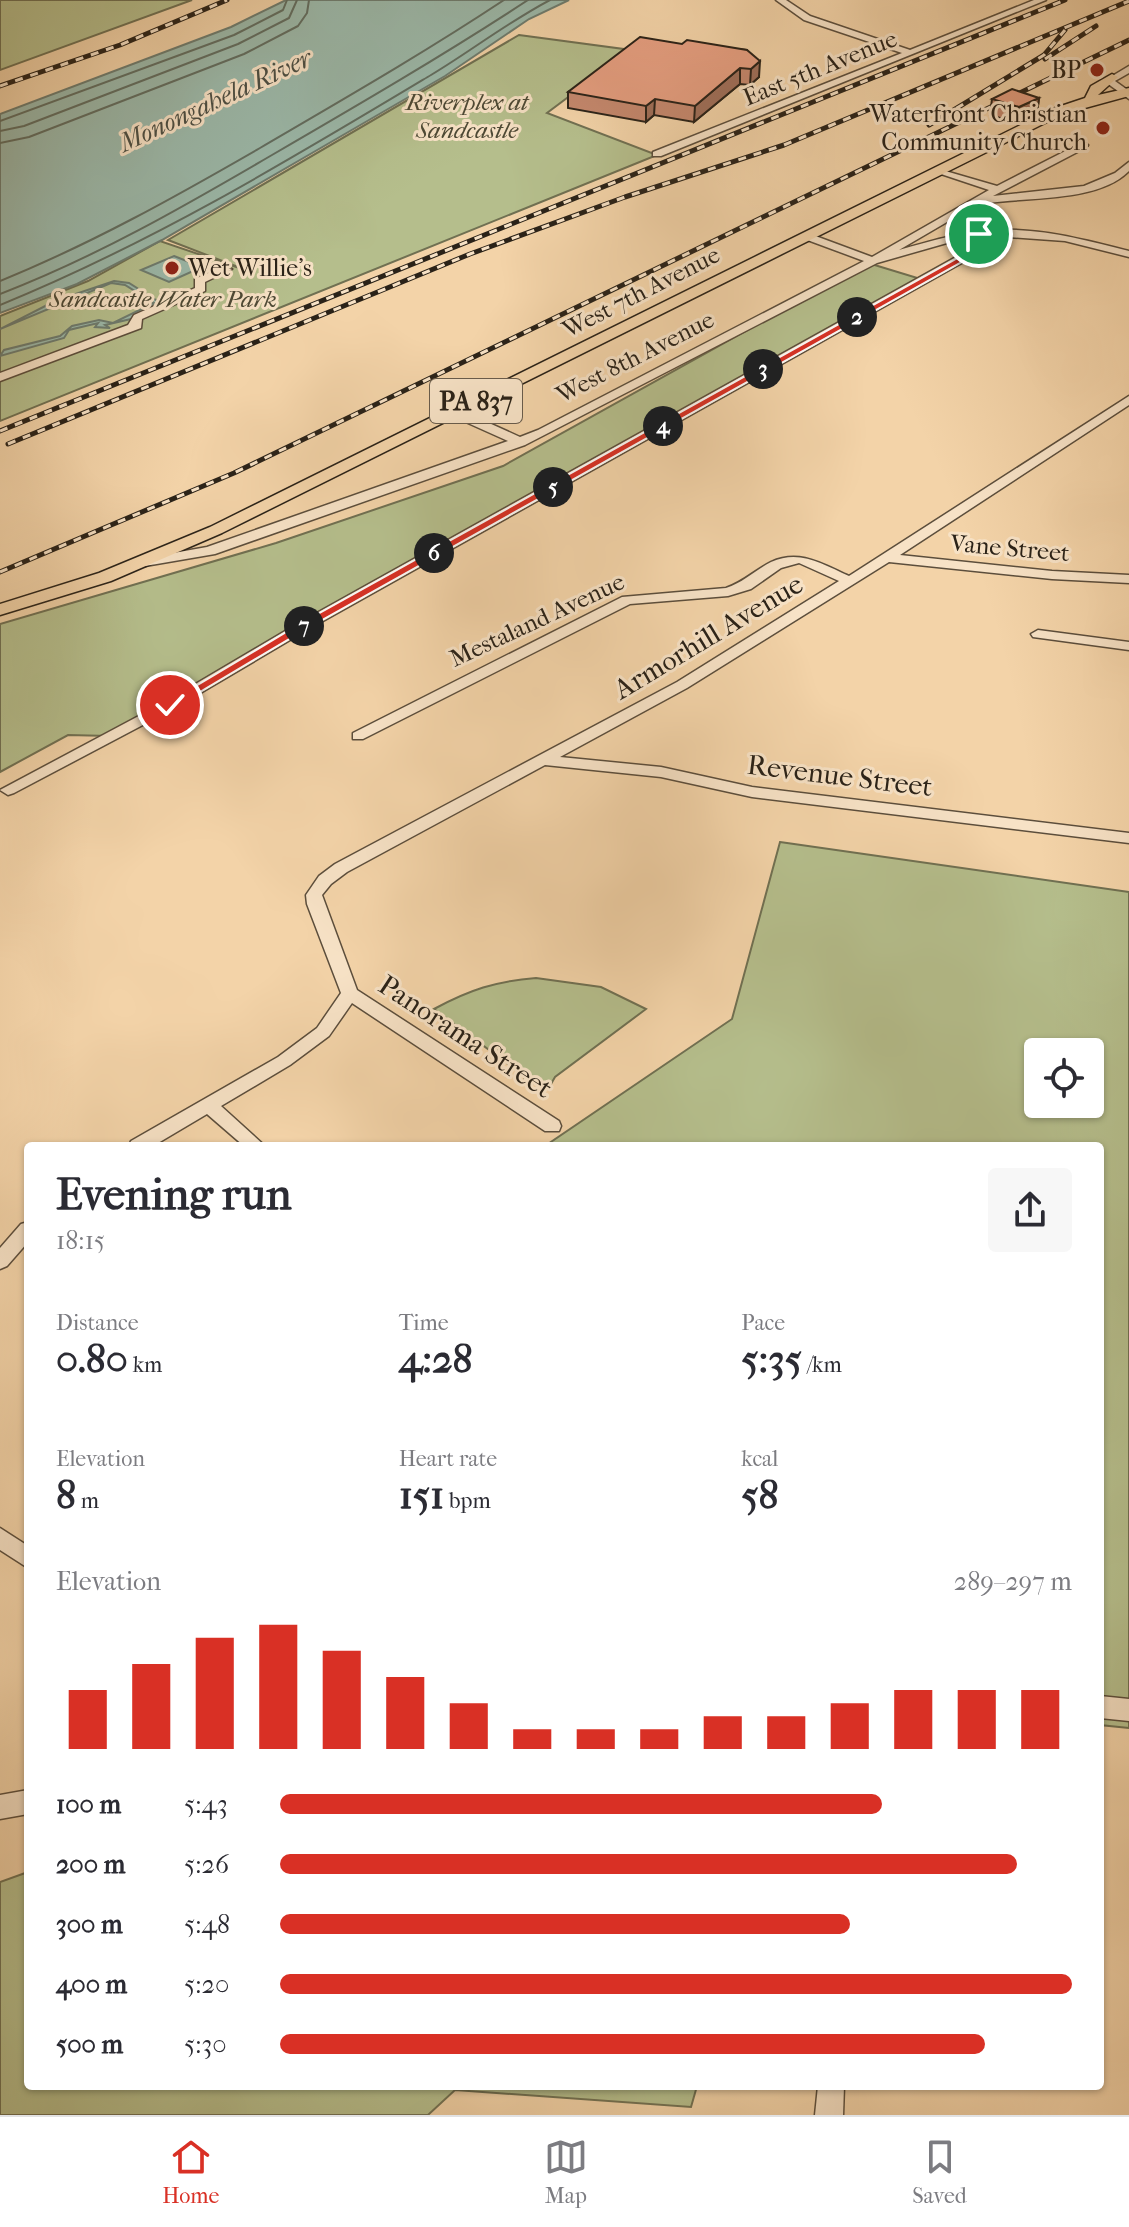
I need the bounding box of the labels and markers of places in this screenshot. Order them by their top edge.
place label: BP [1051,56,1081,84]
marker: BP [1088,61,1106,79]
place label: Waterfront Christian Community Church [868,100,1088,156]
marker: Waterfront Christian Community Church [1094,119,1112,137]
pin [945,200,1013,268]
place label: Wet Willie's [187,254,312,282]
marker: Wet Willie's [163,259,181,277]
pin: 2 [837,297,877,337]
pin: 3 [743,349,783,389]
pin: 4 [643,406,683,446]
pin: 5 [533,467,573,507]
pin: 6 [414,533,454,573]
pin: 7 [284,606,324,646]
pin [136,671,204,739]

